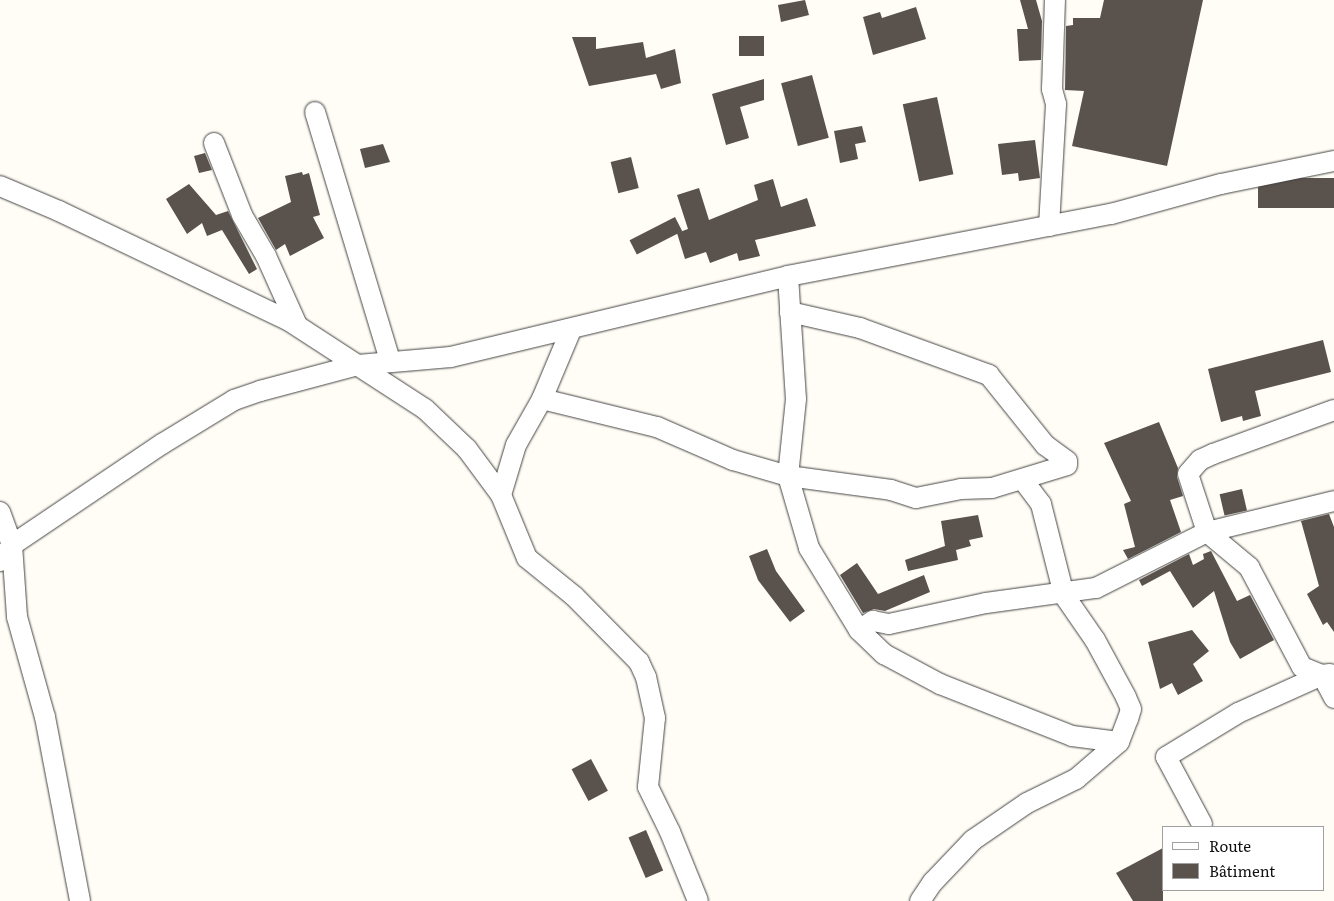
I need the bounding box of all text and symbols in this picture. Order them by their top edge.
legend [1162,826,1324,891]
text: Route [1209,834,1251,857]
text: Bâtiment [1209,859,1275,882]

